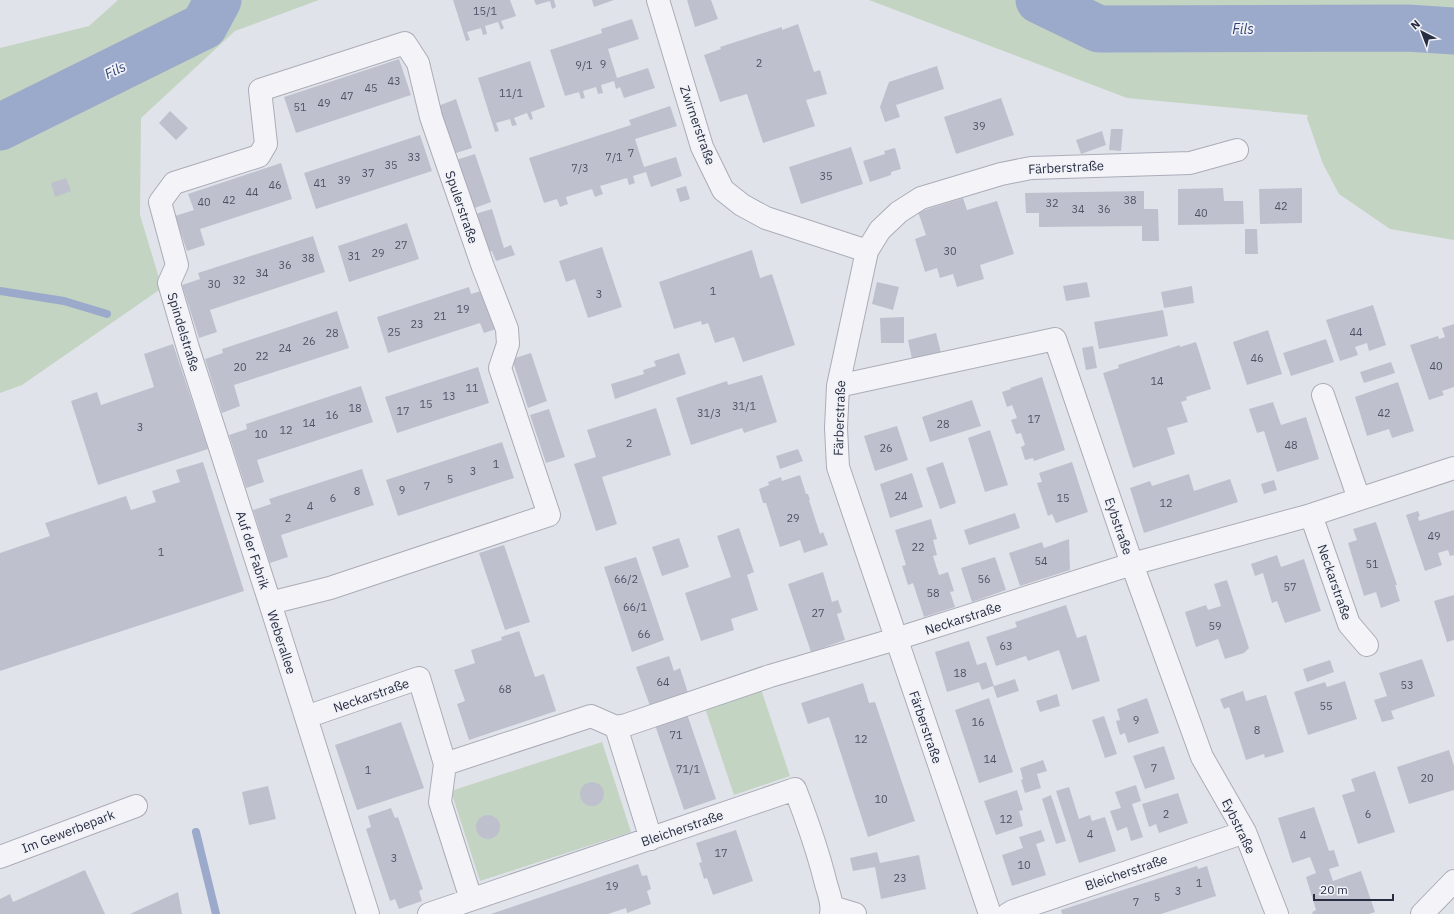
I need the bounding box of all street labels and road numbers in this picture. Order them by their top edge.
street label: Zwirnerstraße [676,83,719,167]
street label: Färberstraße [1028,157,1104,178]
street label: Spulerstraße [441,169,482,246]
street label: Spindelstraße [163,291,204,374]
street label: Färberstraße [830,380,849,456]
street label: Eybstraße [1101,495,1136,557]
street label: Auf der Fabrik [232,509,273,592]
street label: Neckarstraße [1314,542,1355,622]
street label: Neckarstraße [923,598,1003,639]
street label: Weberallee [263,608,300,676]
street label: Neckarstraße [331,675,411,716]
street label: Färberstraße [905,689,946,766]
street label: Eybstraße [1218,796,1259,857]
street label: Im Gewerbepark [19,806,117,857]
street label: Bleicherstraße [639,806,726,851]
street label: Bleicherstraße [1083,850,1170,895]

